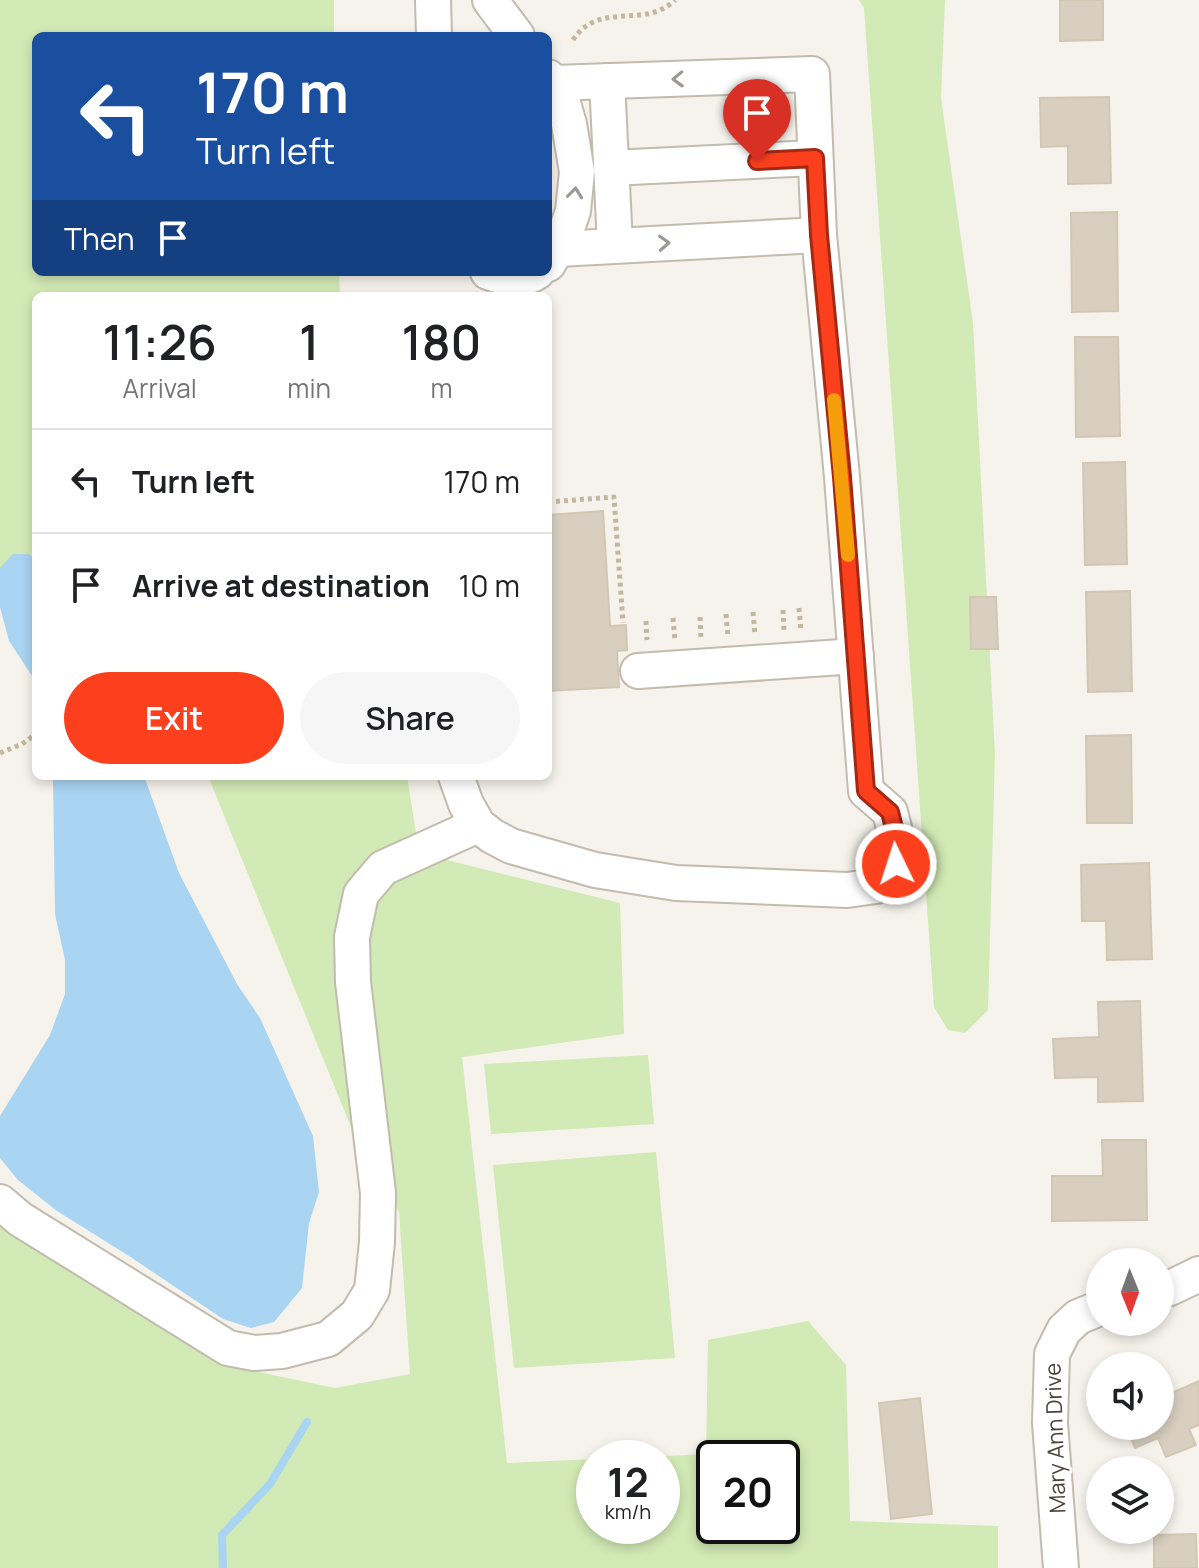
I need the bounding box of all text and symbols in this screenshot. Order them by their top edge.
text: 170 m [196,53,349,130]
icon: left [64,64,168,168]
one-way arrow [671,70,684,87]
pin [723,79,791,161]
icon: arrive [735,91,779,135]
text: Turn left [196,126,335,175]
one-way arrow [566,186,583,199]
icon: arrive [151,216,195,260]
text: Then [64,218,135,259]
one-way arrow [658,234,671,251]
text: 11:26 [103,309,217,374]
text: 1 [299,309,319,374]
text: 180 [401,309,481,374]
text: Arrival [123,370,197,406]
text: min [287,370,331,406]
text: m [430,370,452,406]
icon: left [64,459,108,503]
text: Turn left [132,461,255,502]
text: 170 m [443,461,520,502]
icon: arrive [64,563,108,607]
text: Arrive at destination [132,565,430,606]
text: 10 m [459,565,520,606]
button: Exit [64,672,284,764]
button: Share [300,672,520,764]
position arrow [854,822,938,906]
north arrow [1086,1248,1174,1336]
map controls [1086,1248,1174,1544]
button: sound [1086,1352,1174,1440]
street label: Mary Ann Drive [1037,1362,1073,1514]
speed limit sign: 20 [696,1440,800,1544]
text: 12 [607,1454,649,1509]
button: layers [1086,1456,1174,1544]
text: km/h [605,1498,651,1525]

